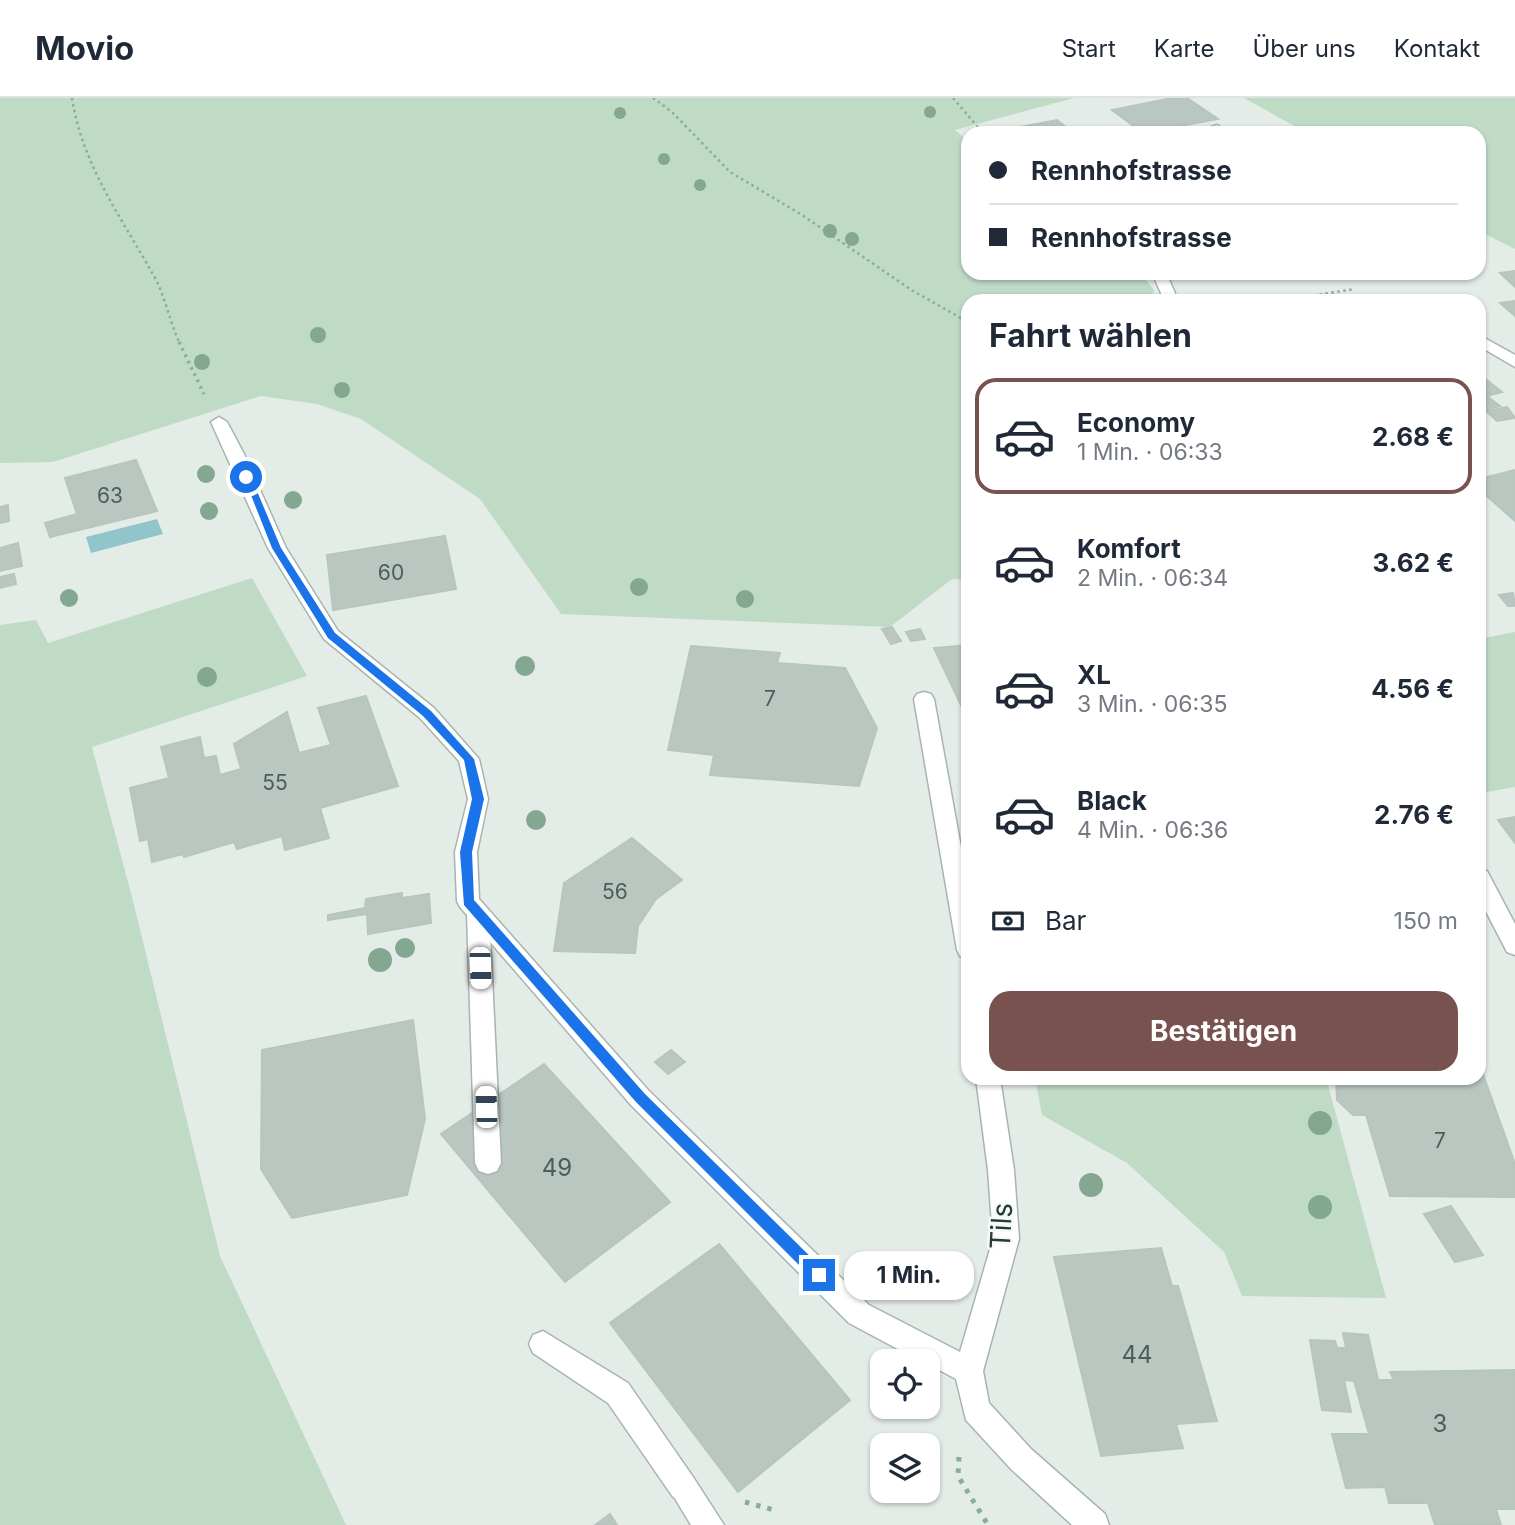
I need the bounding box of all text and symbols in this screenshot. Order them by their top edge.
text: Movio [35,28,134,68]
text: Start [1062,34,1116,63]
text: Karte [1154,34,1214,63]
text: Über uns [1252,34,1356,63]
text: Kontakt [1394,34,1480,63]
text: Rennhofstrasse [1031,155,1232,186]
text: Rennhofstrasse [1031,222,1232,253]
text: Fahrt wählen [989,316,1192,355]
icon: car [993,405,1056,468]
text: Economy [1077,407,1195,438]
text: 2.68 € [1372,421,1454,452]
text: 1 Min. · 06:33 [1077,438,1223,466]
route start [230,461,262,493]
house number: 63 [97,483,123,508]
icon: car [993,531,1056,594]
text: Komfort [1077,533,1181,564]
text: 3.62 € [1373,547,1454,578]
house number: 60 [378,560,404,585]
text: 2 Min. · 06:34 [1077,564,1228,592]
icon: car [993,657,1056,720]
text: XL [1077,659,1111,690]
text: 4.56 € [1371,673,1454,704]
house number: 7 [764,686,776,711]
text: 3 Min. · 06:35 [1077,690,1227,718]
house number: 55 [262,770,288,795]
icon: car [993,783,1056,846]
text: Black [1077,785,1147,816]
text: 2.76 € [1374,799,1454,830]
text: 4 Min. · 06:36 [1077,816,1228,844]
house number: 56 [602,879,628,904]
icon: cash [989,902,1027,940]
text: Bar [1045,905,1086,936]
text: 150 m [1394,907,1458,935]
car [469,947,492,989]
button: Bestätigen [989,991,1458,1071]
car [475,1086,498,1128]
house number: 7 [1434,1128,1446,1153]
house number: 49 [542,1153,572,1182]
street label: Tils [983,1202,1019,1250]
callout: 1 Min. [844,1250,973,1300]
route end [803,1259,835,1291]
text: 1 Min. [876,1261,942,1289]
house number: 44 [1121,1340,1153,1369]
map controls [870,1349,940,1503]
button: locate [870,1349,940,1419]
house number: 3 [1433,1409,1447,1438]
button: layers [870,1433,940,1503]

